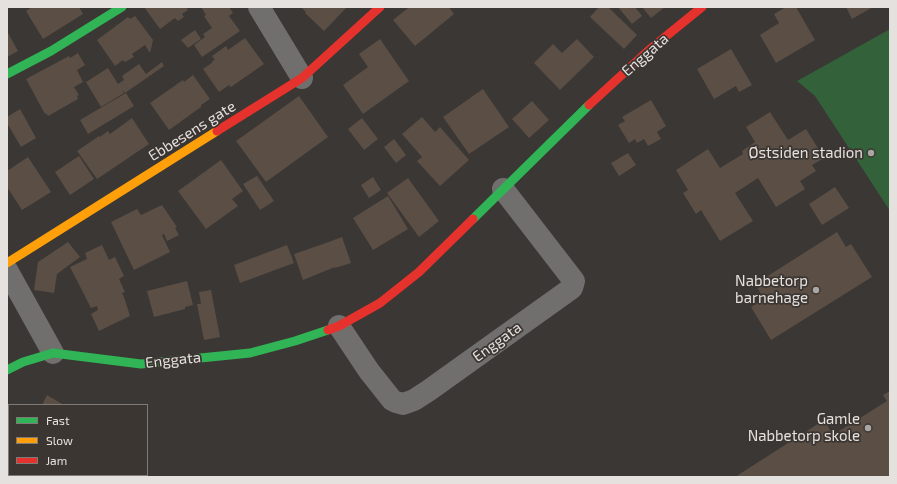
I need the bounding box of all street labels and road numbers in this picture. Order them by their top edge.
street label: Enggata [618,30,672,80]
street label: Ebbesens gate [145,97,239,165]
street label: Enggata [469,318,525,366]
street label: Enggata [144,348,202,372]

